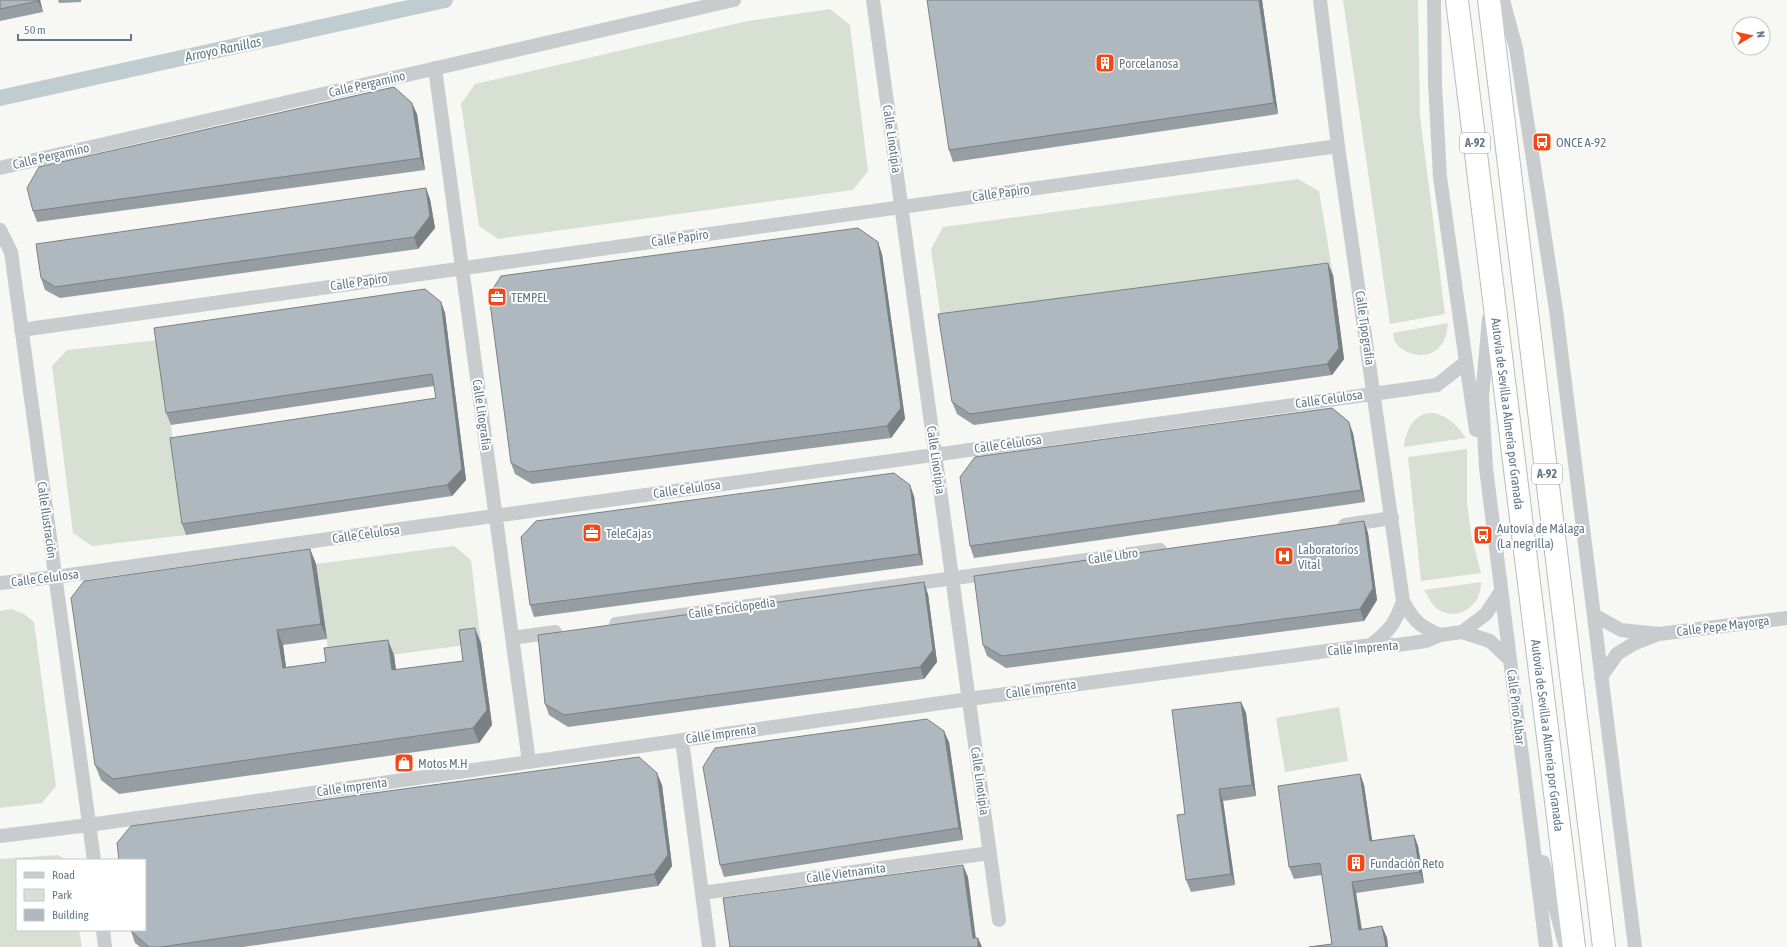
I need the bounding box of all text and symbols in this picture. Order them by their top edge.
scale bar [18,16,131,42]
north arrow [1731,16,1771,56]
text: 50 m [24,23,46,37]
text: N [1754,30,1767,39]
water label: Arroyo Ranillas [182,33,263,65]
building icon: Porcelanosa [1094,52,1116,74]
place label: Porcelanosa [1119,56,1178,71]
street label: Calle Pergamino [327,68,407,100]
street label: Calle Linotipia [880,104,904,174]
bus stop icon: ONCE A-92 [1531,131,1553,153]
road number: A-92 [1460,133,1490,153]
place label: ONCE A-92 [1556,135,1606,150]
street label: Calle Pergamino [11,140,91,172]
street label: Calle Papiro [971,182,1031,204]
street label: Calle Papiro [650,227,710,249]
street label: Calle Papiro [329,271,389,293]
office icon: TEMPEL [486,286,508,308]
place label: TEMPEL [511,290,548,305]
street label: Calle Tipografía [1352,290,1378,366]
street label: Autovía de Sevilla a Almería por Granada [1489,317,1527,511]
street label: Calle Litografía [470,378,494,452]
street label: Calle Celulosa [1294,387,1364,411]
street label: Calle Linotipia [924,425,948,495]
street label: Calle Celulosa [973,432,1043,456]
road number: A-92 [1532,464,1562,484]
street label: Calle Celulosa [652,477,722,501]
street label: Calle Ilustración [34,481,60,559]
place label: Autovía de Málaga (La negrilla) [1497,521,1585,551]
street label: Calle Celulosa [331,522,401,546]
office icon: TeleCajas [581,522,603,544]
bus stop icon: Autovía de Málaga (La negrilla) [1472,524,1494,546]
place label: TeleCajas [606,526,652,541]
place label: Laboratorios Vital [1298,542,1359,572]
street label: Calle Libro [1087,545,1139,567]
hospital icon: Laboratorios Vital [1273,545,1295,567]
street label: Calle Celulosa [10,566,80,590]
street label: Calle Enciclopedia [688,594,776,622]
street label: Calle Pepe Mayorga [1676,613,1770,639]
street label: Calle Imprenta [1327,637,1399,659]
street label: Autovía de Sevilla a Almería por Granada [1529,639,1567,832]
street label: Calle Pino Albar [1504,669,1528,746]
street label: Calle Imprenta [1005,677,1077,701]
street label: Calle Imprenta [685,722,757,746]
street label: Calle Linotipia [968,746,992,816]
shop icon: Motos M.H [393,752,415,774]
place label: Motos M.H [418,756,468,771]
street label: Calle Imprenta [316,775,388,799]
building icon: Fundación Reto [1345,852,1367,874]
place label: Fundación Reto [1370,856,1444,871]
legend [16,859,146,931]
street label: Calle Vietnamita [805,860,887,886]
text: Road [52,868,75,882]
text: Park [52,888,73,902]
text: Building [52,908,90,922]

